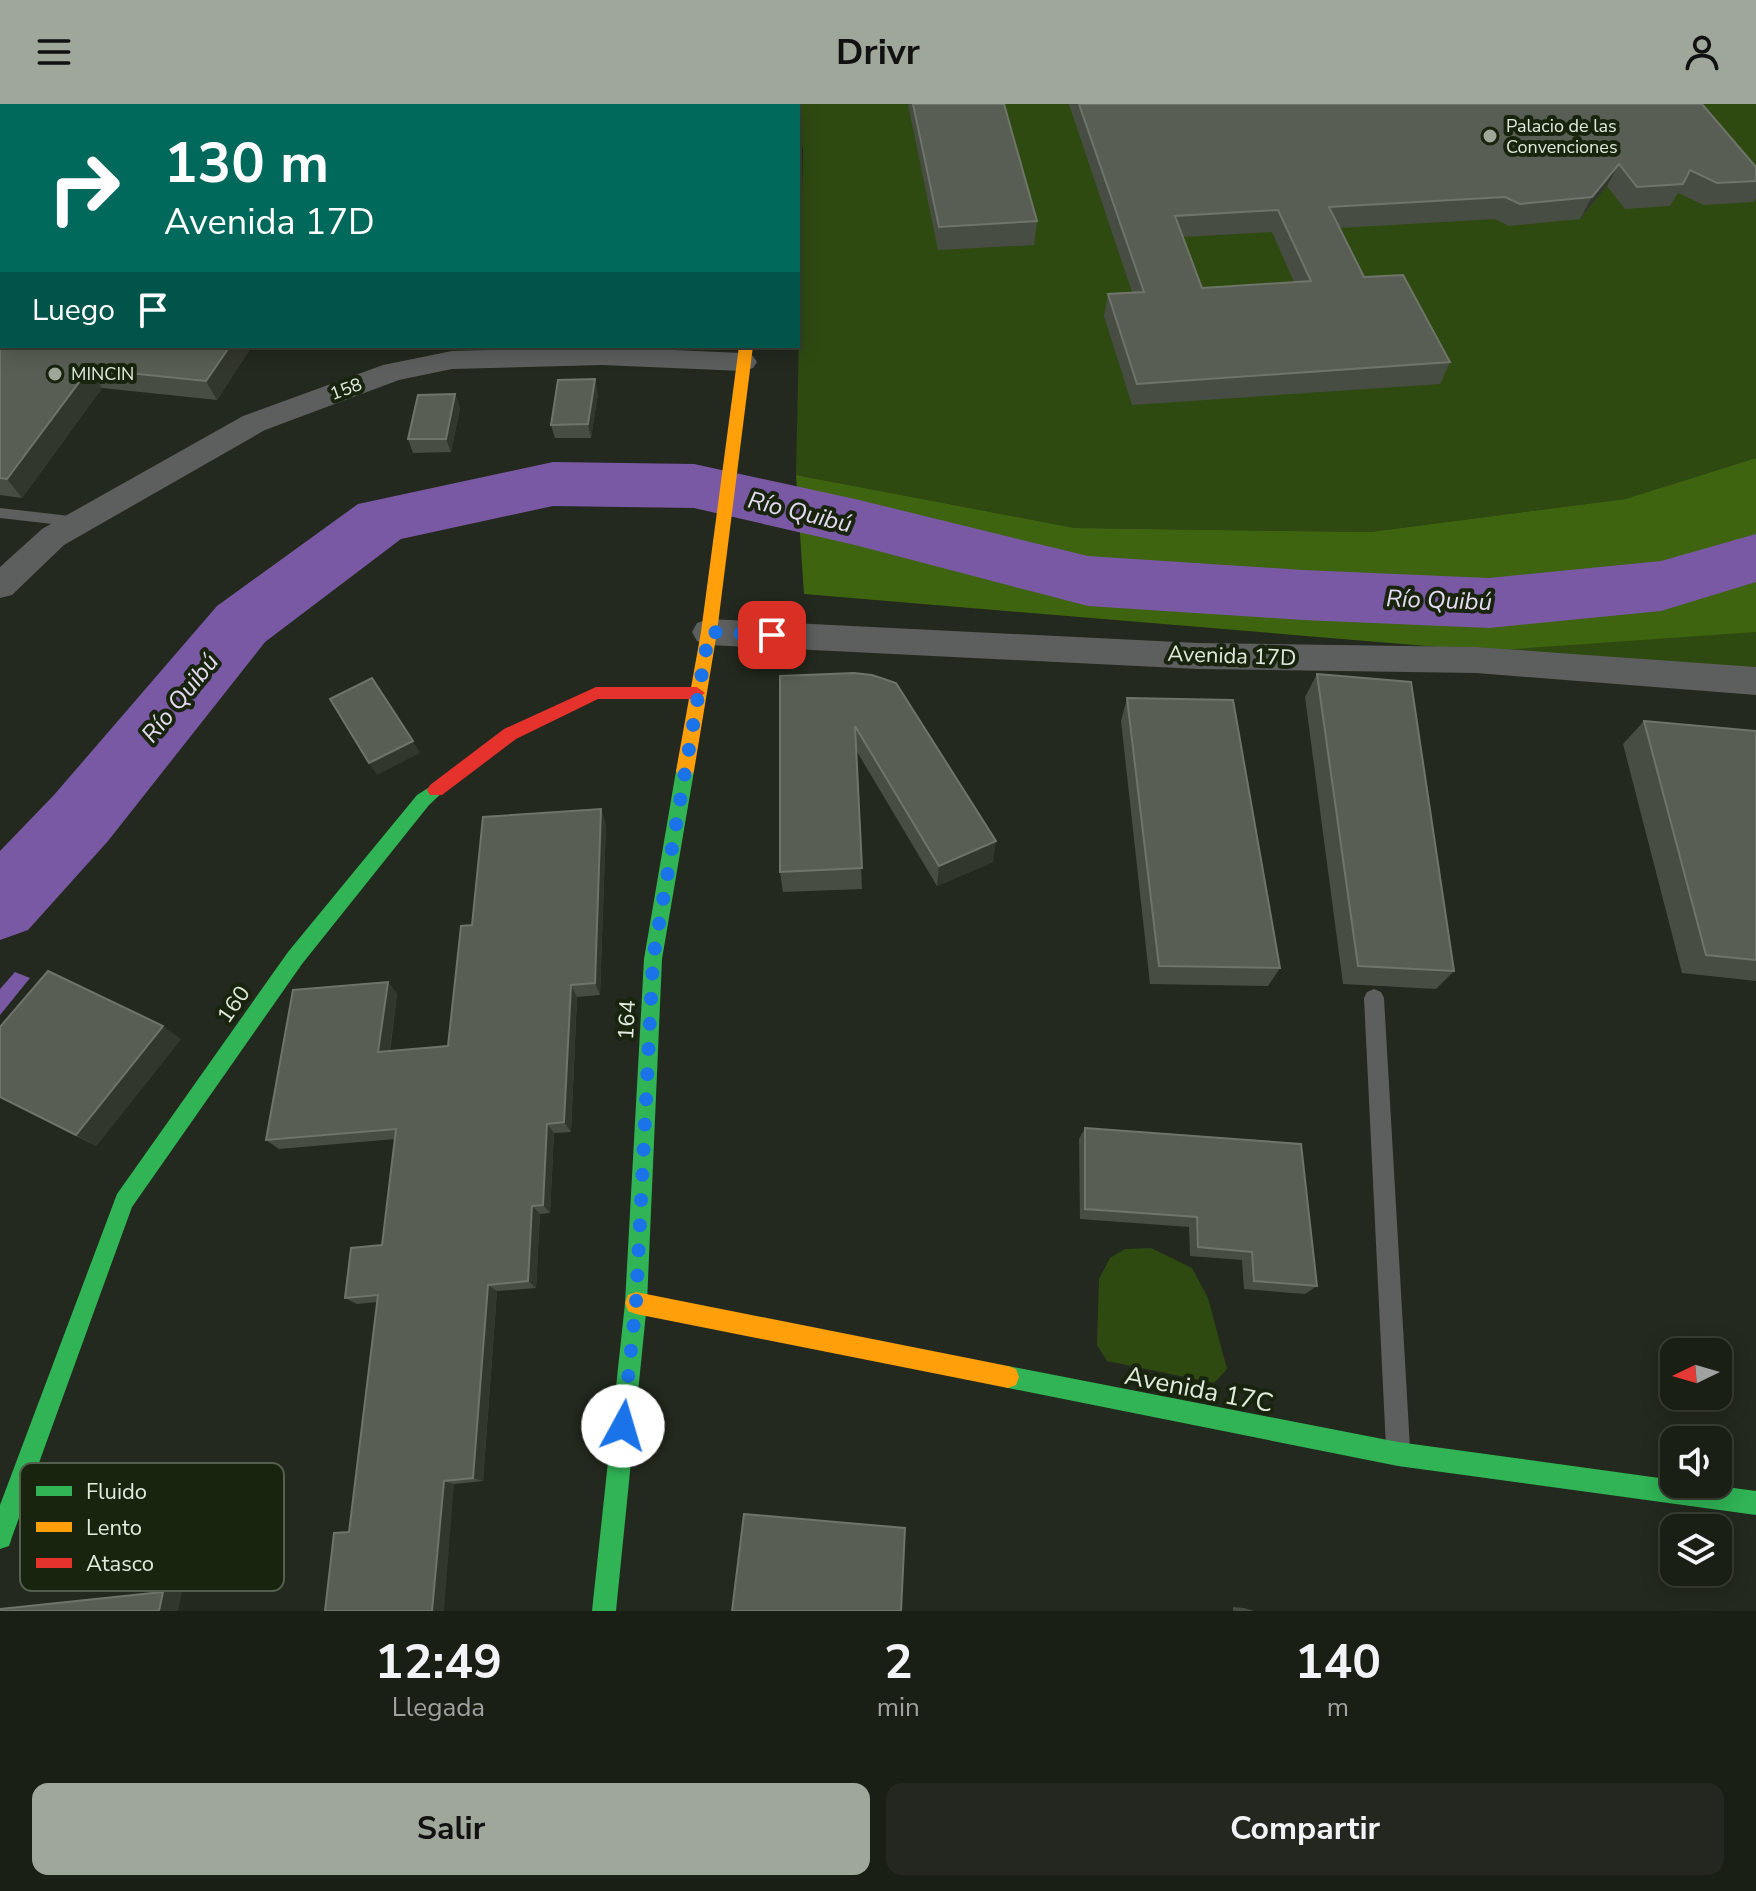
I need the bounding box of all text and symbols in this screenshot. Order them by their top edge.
text: Drivr [836,28,920,77]
icon: menu [32,30,76,74]
icon: person [1680,30,1724,74]
place label: Palacio de las Convenciones [1506,114,1618,159]
text: 130 m [164,125,329,202]
marker: Palacio de las Convenciones [1481,127,1499,145]
icon: right [32,136,136,240]
text: Avenida 17D [164,198,375,247]
icon: arrive [131,288,175,332]
text: Luego [32,290,115,331]
place label: MINCIN [71,362,134,386]
marker: MINCIN [46,365,64,383]
street label: 158 [327,372,365,406]
water label: Río Quibú [745,484,855,540]
water label: Río Quibú [1385,582,1493,618]
pin [738,601,806,669]
icon: arrive [750,613,794,657]
street label: Avenida 17D [1167,639,1297,673]
water label: Río Quibú [134,647,226,749]
street label: 160 [210,980,257,1029]
street label: 164 [611,999,643,1041]
north arrow [1660,1338,1732,1410]
map controls [1660,1338,1732,1586]
street label: Avenida 17C [1122,1358,1276,1421]
position arrow [581,1384,665,1468]
button: sound [1660,1426,1732,1498]
legend [20,1463,284,1591]
text: Fluido [86,1477,147,1507]
text: Lento [86,1513,142,1543]
button: layers [1660,1514,1732,1586]
text: Atasco [86,1549,154,1579]
text: 12:49 [375,1629,502,1695]
text: 2 [884,1629,913,1695]
text: 140 [1295,1629,1381,1695]
text: Llegada [392,1690,485,1725]
text: min [877,1690,920,1725]
text: m [1327,1690,1349,1725]
button: Salir [32,1783,870,1875]
button: Compartir [886,1783,1724,1875]

